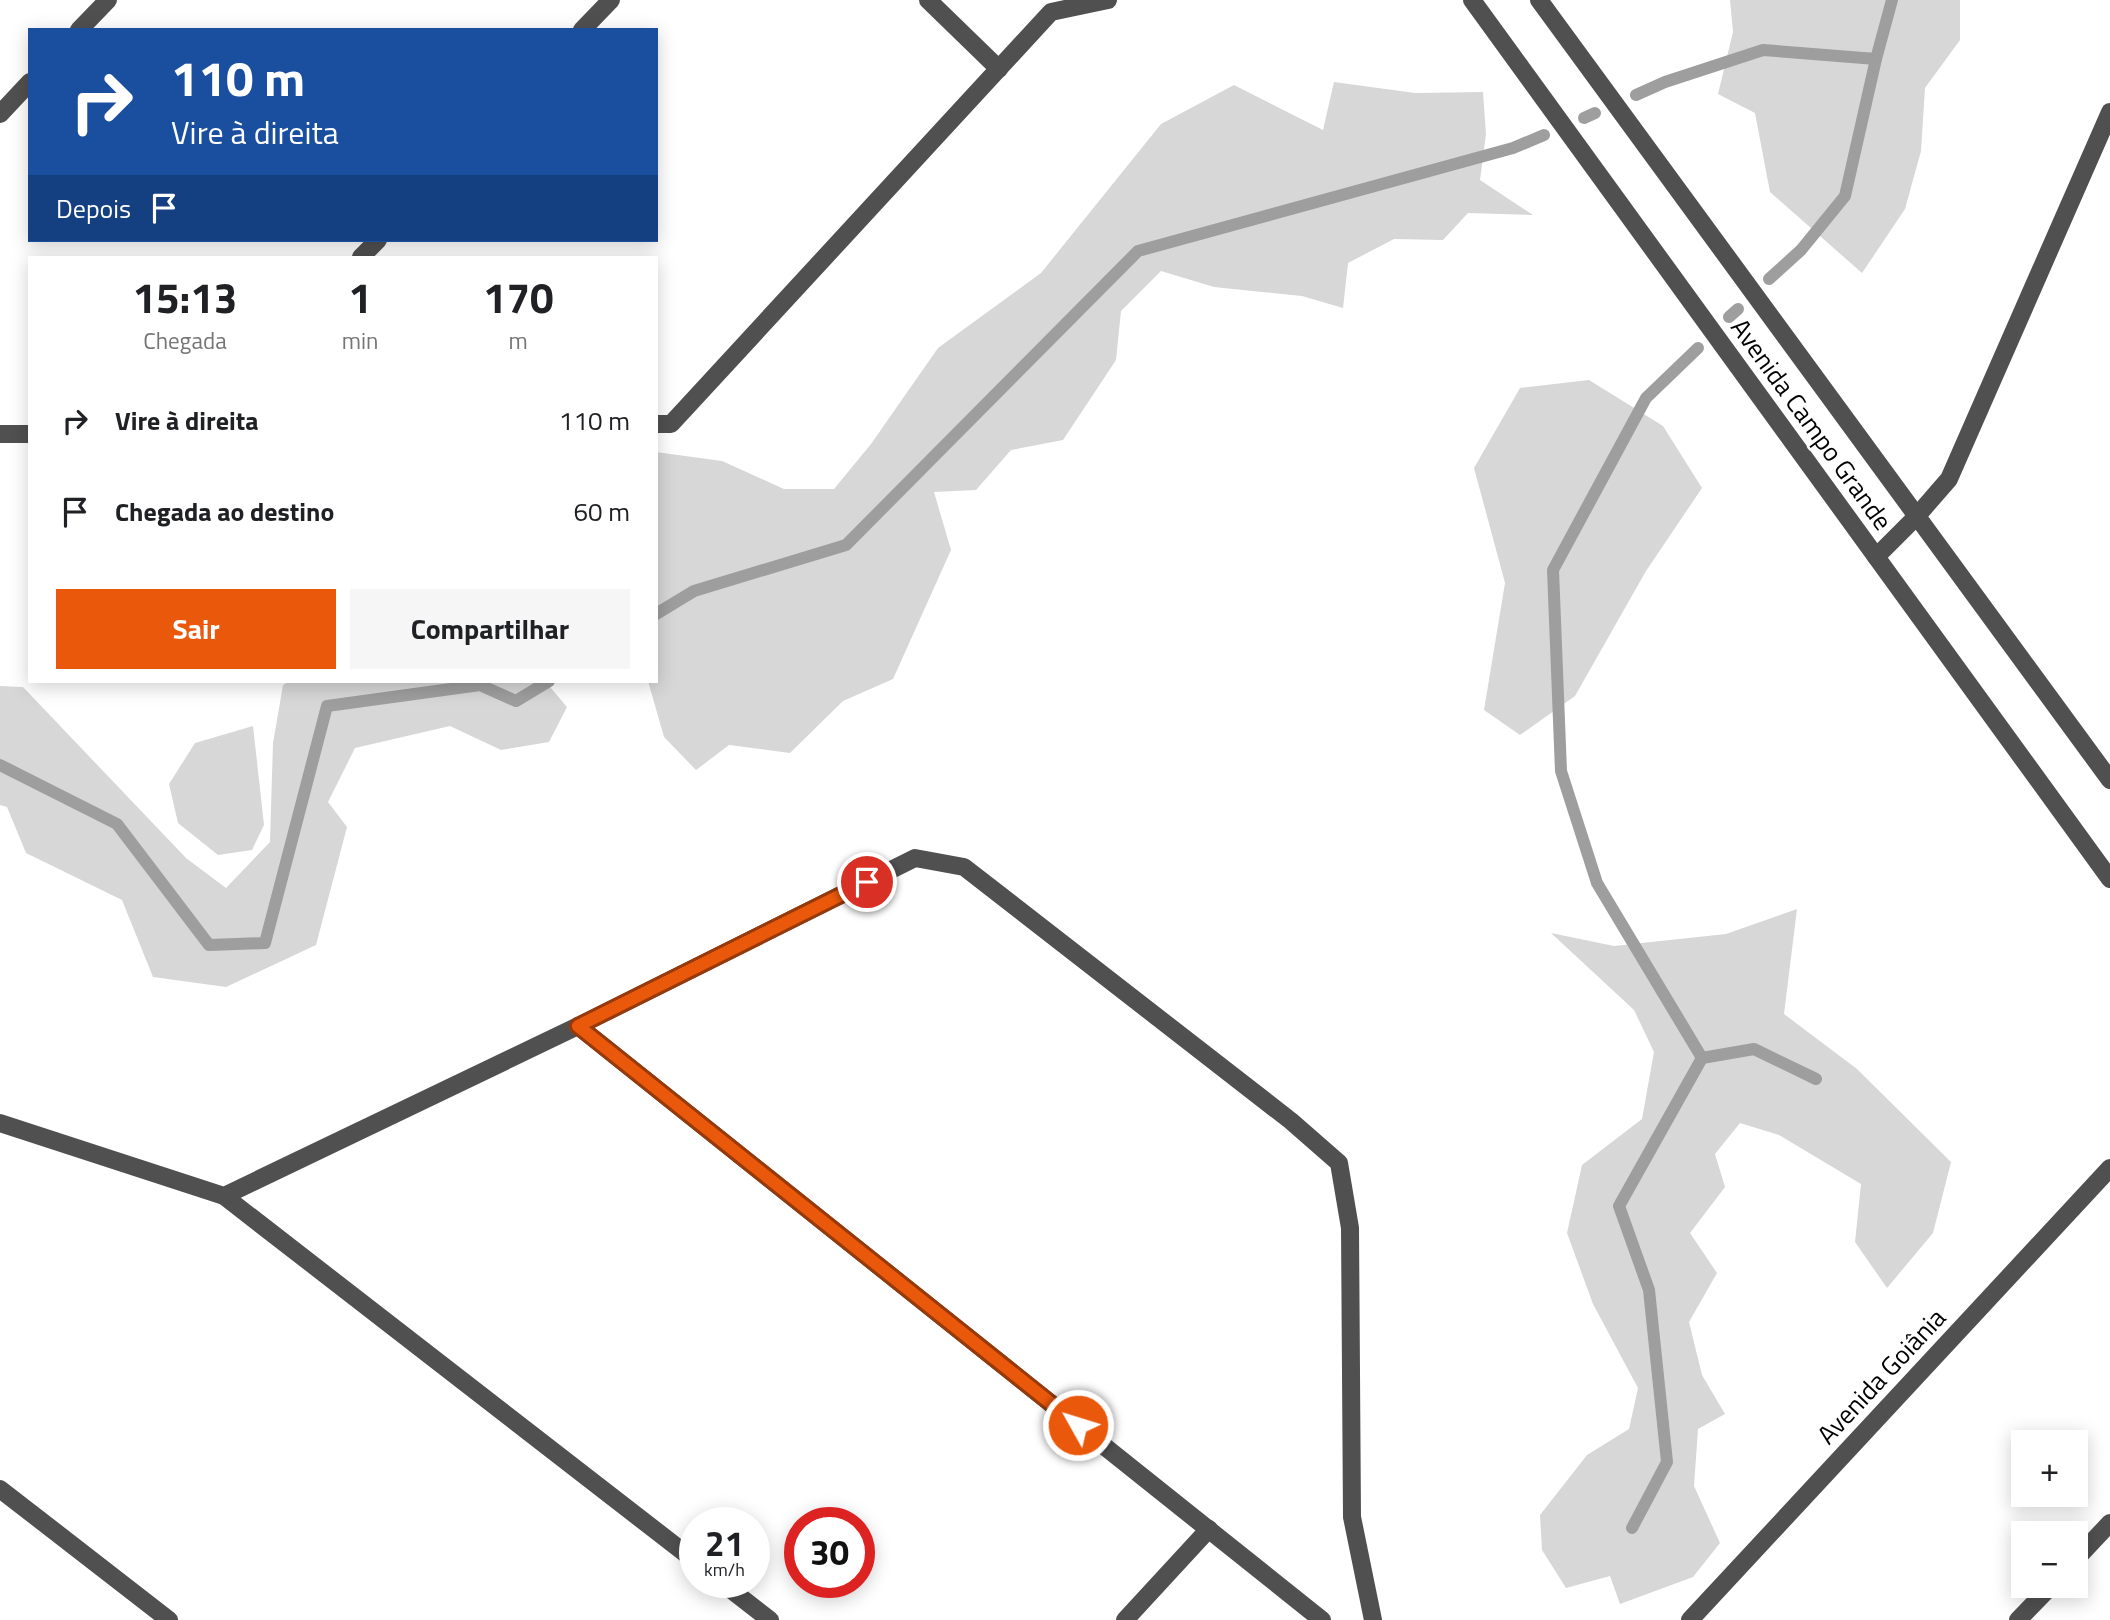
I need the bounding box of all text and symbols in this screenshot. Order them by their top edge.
text: 110 m [171,40,305,115]
icon: right [56,56,147,147]
text: Vire à direita [171,108,339,156]
text: Depois [56,189,131,228]
icon: arrive [145,189,183,227]
text: 15:13 [132,265,237,329]
text: 1 [348,265,372,329]
text: 170 [483,265,553,329]
street label: Avenida Campo Grande [1722,310,1902,538]
text: Chegada [143,323,227,358]
text: min [342,323,378,358]
text: m [509,323,528,358]
text: Vire à direita [115,401,258,440]
text: 110 m [559,401,630,440]
icon: right [56,402,94,440]
text: Chegada ao destino [115,492,334,531]
text: 60 m [573,492,630,531]
icon: arrive [56,493,94,531]
button: Sair [56,589,336,669]
button: Compartilhar [350,589,630,669]
pin [837,852,897,912]
icon: arrive [848,863,886,901]
street label: Avenida Goiânia [1807,1299,1955,1453]
position arrow [1041,1388,1115,1462]
map controls [2011,1430,2088,1598]
button: + [2011,1430,2088,1507]
speed limit sign: 30 [784,1507,875,1598]
text: 21 [705,1516,744,1570]
button: − [2011,1521,2088,1598]
text: km/h [704,1556,745,1583]

